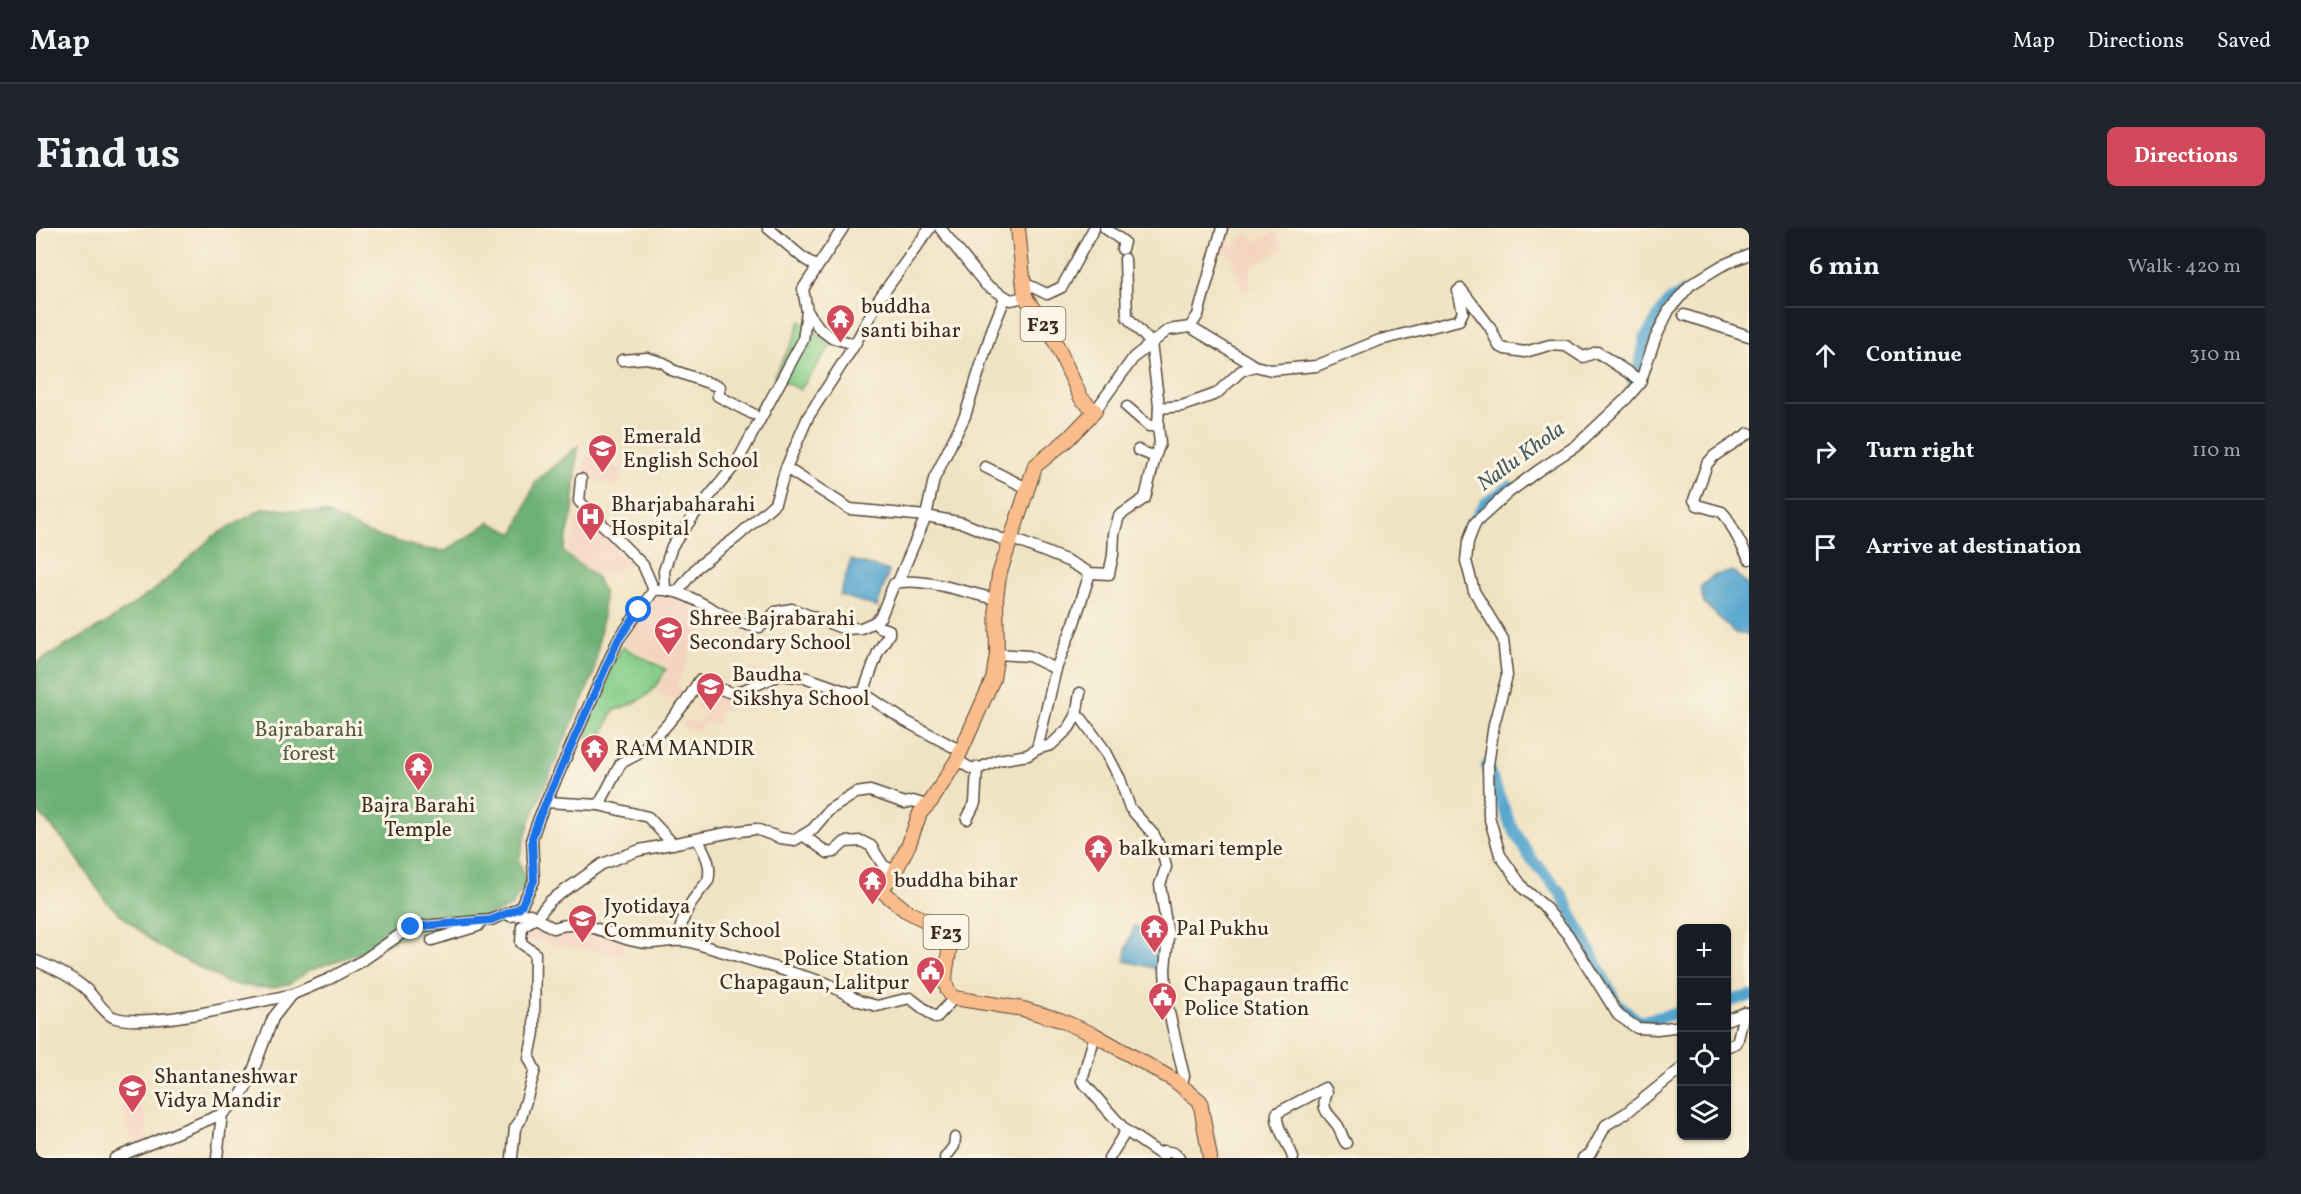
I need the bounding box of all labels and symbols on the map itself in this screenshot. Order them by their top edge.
place label: buddha santi bihar [861,293,961,346]
temple icon: buddha santi bihar [824,302,856,344]
road number: F23 [1020,307,1066,341]
water label: Nallu Khola [1471,415,1572,500]
place label: Emerald English School [623,423,759,476]
school or university icon: Emerald English School [586,432,618,474]
place label: Bharjabaharahi Hospital [611,491,755,544]
hospital icon: Bharjabaharahi Hospital [574,500,606,542]
route start [625,596,651,622]
place label: Shree Bajrabarahi Secondary School [689,605,855,658]
school or university icon: Shree Bajrabarahi Secondary School [652,614,684,656]
place label: Baudha Sikshya School [732,661,869,714]
school or university icon: Baudha Sikshya School [695,670,727,712]
park label: Bajrabarahi forest [255,716,363,769]
temple icon: RAM MANDIR [578,732,610,774]
place label: RAM MANDIR [615,735,755,764]
temple icon: Bajra Barahi Temple [402,750,434,792]
place label: Bajra Barahi Temple [361,792,475,845]
temple icon: balkumari temple [1082,832,1114,874]
place label: balkumari temple [1119,835,1283,864]
temple icon: buddha bihar [857,864,889,906]
place label: buddha bihar [894,867,1018,896]
place label: Jyotidaya Community School [604,893,780,946]
school or university icon: Jyotidaya Community School [567,902,599,944]
temple icon: Pal Pukhu [1139,912,1171,954]
route end [397,913,423,939]
road number: F23 [924,915,968,949]
place label: Pal Pukhu [1176,915,1269,944]
place label: Police Station Chapagaun, Lalitpur [720,945,909,998]
public building icon: Police Station Chapagaun, Lalitpur [914,954,946,996]
place label: Chapagaun traffic Police Station [1184,971,1349,1024]
public building icon: Chapagaun traffic Police Station [1147,980,1179,1022]
place label: Shantaneshwar Vidya Mandir [154,1063,298,1116]
school or university icon: Shantaneshwar Vidya Mandir [117,1072,149,1114]

